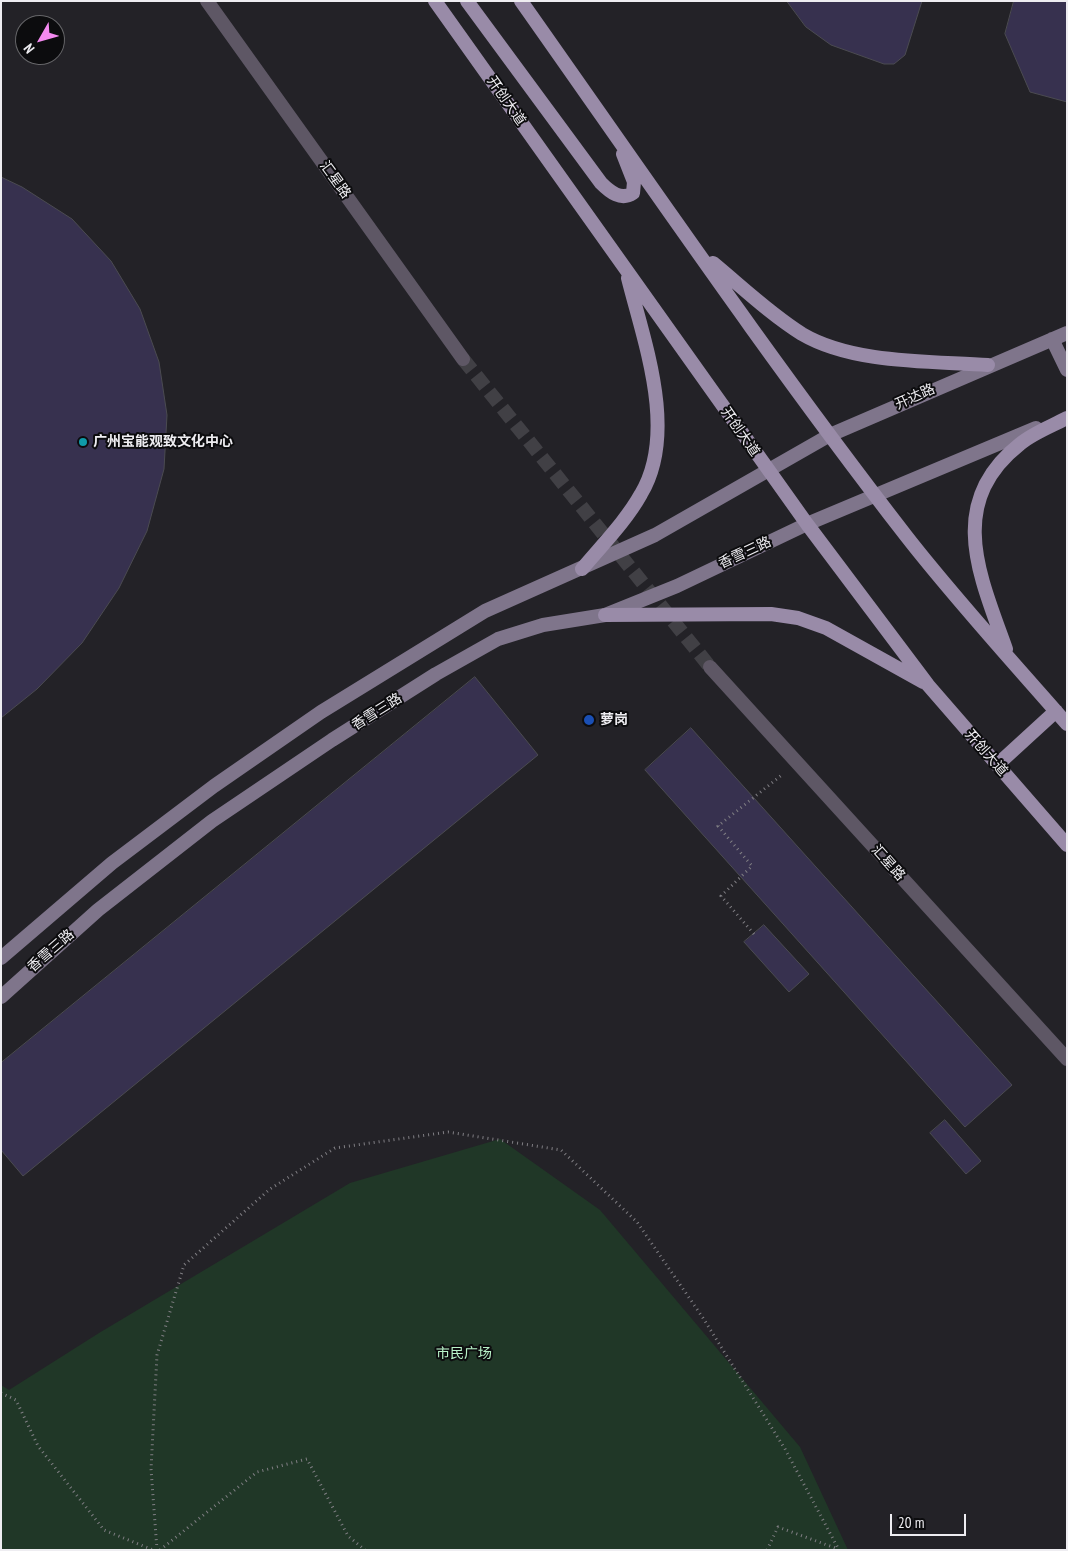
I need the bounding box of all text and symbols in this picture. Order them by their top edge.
north arrow [15,15,65,65]
text: N [20,40,38,57]
street label: 开创大道 [483,73,529,129]
street label: 汇星路 [316,158,354,202]
street label: 开达路 [892,381,938,413]
street label: 开创大道 [717,404,763,460]
place label: 广州宝能观致文化中心 [93,434,233,450]
marker: 广州宝能观致文化中心 [77,436,89,448]
street label: 香雪三路 [716,534,774,572]
street label: 香雪三路 [349,690,405,734]
place label: 萝岗 [600,712,628,728]
marker: 萝岗 [582,713,596,727]
street label: 开创大道 [961,726,1011,780]
street label: 汇星路 [868,842,908,884]
street label: 香雪三路 [24,926,78,976]
park label: 市民广场 [436,1346,492,1362]
scale bar [893,1504,969,1536]
text: 20 m [898,1513,924,1532]

